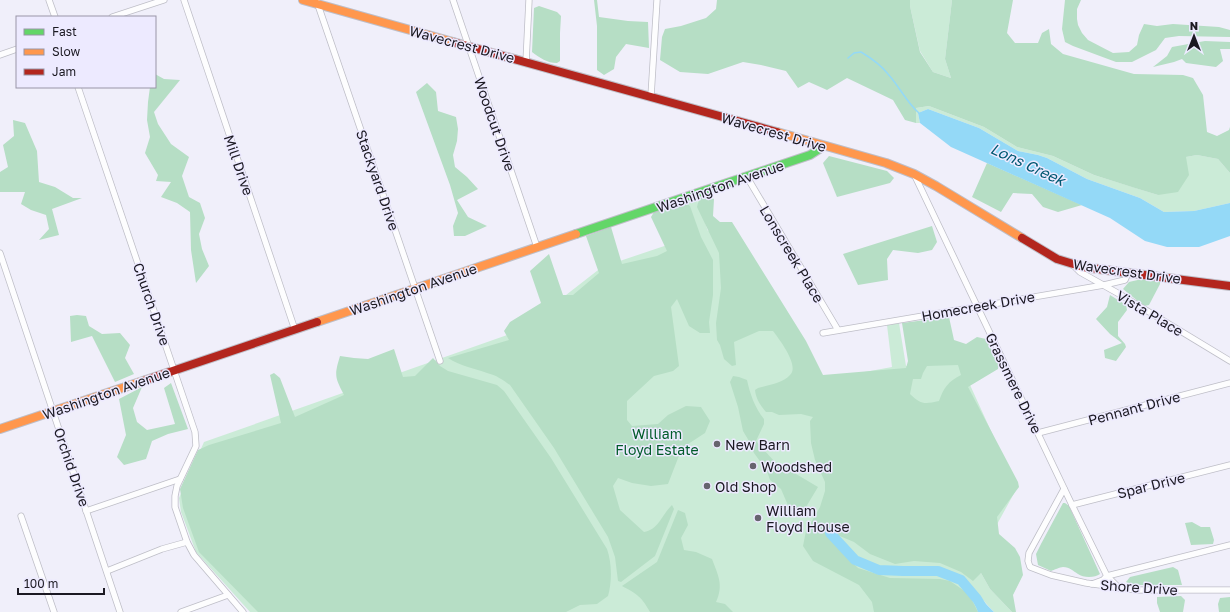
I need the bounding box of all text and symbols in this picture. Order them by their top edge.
legend [16,16,156,88]
north arrow [1174,16,1214,56]
text: N [1190,19,1198,32]
street label: Wavecrest Drive [407,22,517,66]
text: Fast [52,24,77,39]
text: Slow [52,44,80,59]
text: Jam [52,64,76,79]
street label: Woodcut Drive [471,75,519,173]
street label: Wavecrest Drive [720,109,828,155]
street label: Stackyard Drive [353,127,403,233]
street label: Mill Drive [221,132,257,198]
water label: Lons Creek [988,139,1069,190]
street label: Washington Avenue [654,156,786,216]
street label: Lonscreek Place [756,202,828,306]
street label: Wavecrest Drive [1072,255,1182,287]
street label: Washington Avenue [347,259,479,319]
street label: Church Drive [130,260,174,348]
street label: Vista Place [1114,286,1186,340]
street label: Homecreek Drive [920,288,1036,324]
street label: Grassmere Drive [982,330,1046,436]
street label: Washington Avenue [40,363,172,423]
street label: Pennant Drive [1086,388,1182,428]
street label: Orchid Drive [51,425,93,509]
park label: William Floyd Estate [615,425,699,458]
place label: New Barn [725,436,790,453]
marker: New Barn [712,439,722,449]
place label: Woodshed [761,458,832,475]
marker: Woodshed [748,461,758,471]
street label: Spar Drive [1115,468,1187,502]
place label: Old Shop [715,478,776,495]
marker: Old Shop [702,481,712,491]
place label: William Floyd House [766,502,850,535]
marker: William Floyd House [753,513,763,523]
scale bar [18,570,104,596]
text: 100 m [24,576,58,591]
street label: Shore Drive [1100,576,1178,598]

